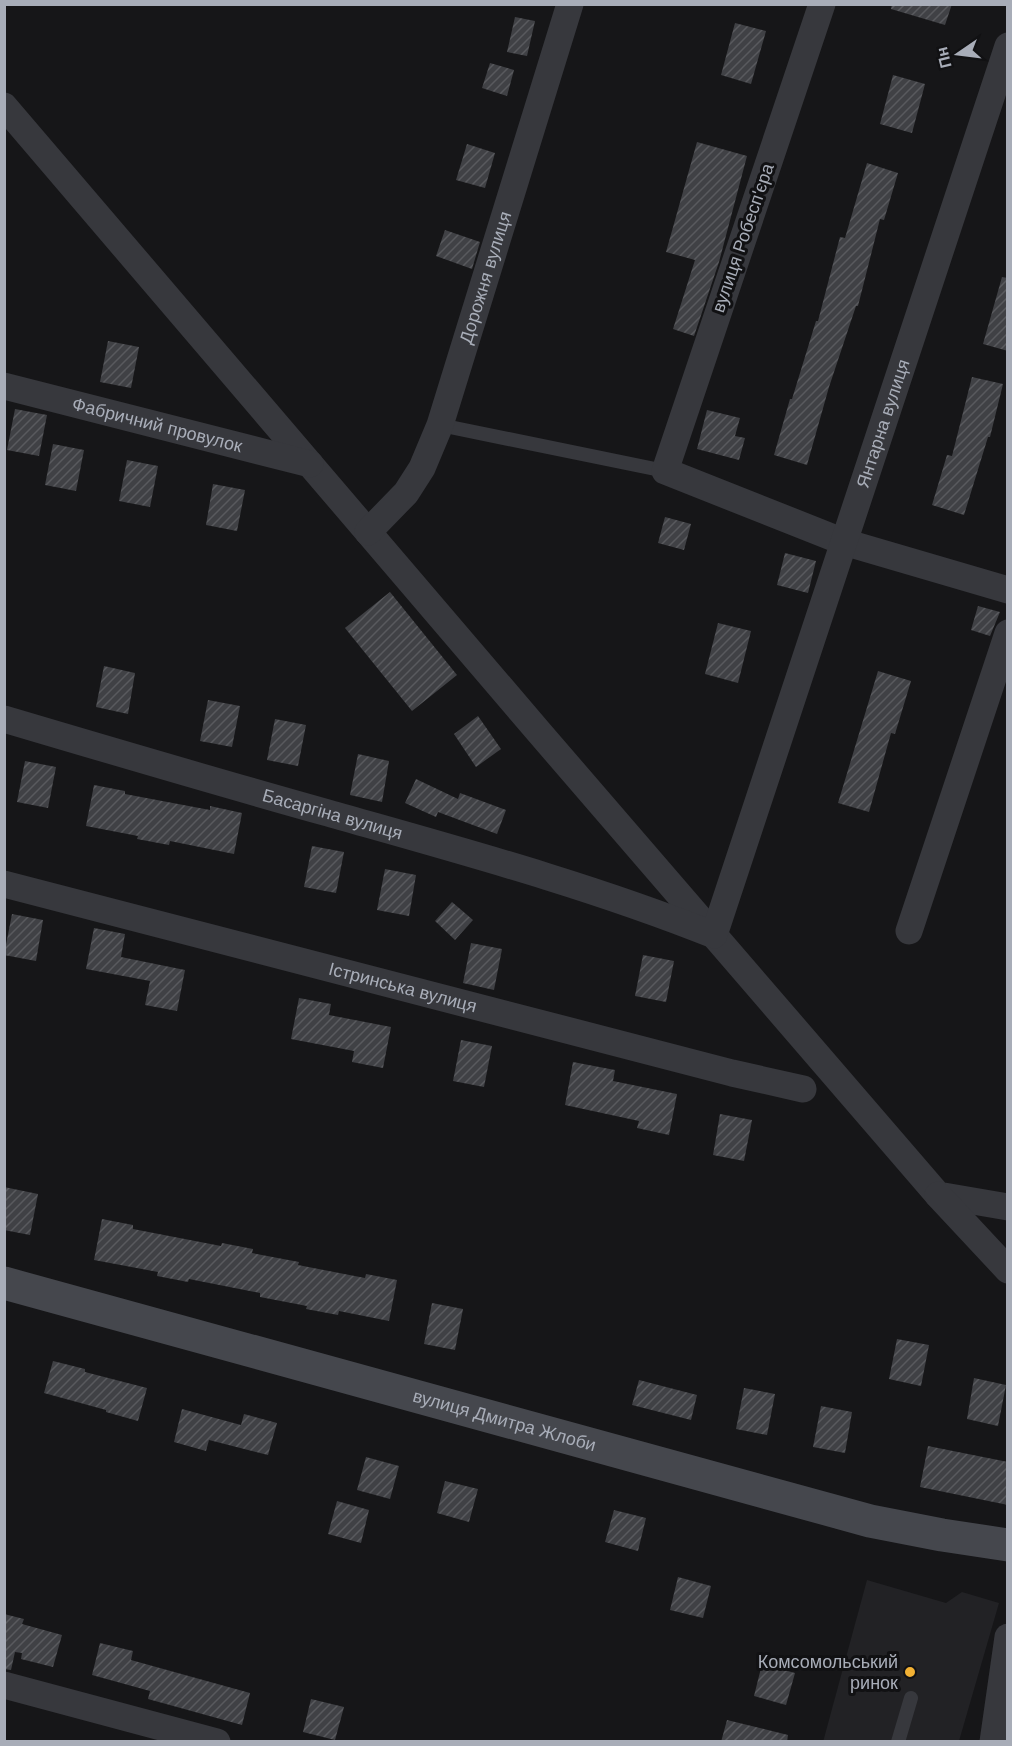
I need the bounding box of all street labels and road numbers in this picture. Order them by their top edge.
street label: вулиця Робесп'єра [708,160,778,315]
street label: Дорожня вулиця [456,209,515,346]
street label: Янтарна вулиця [853,357,914,491]
street label: Фабричний провулок [70,394,244,456]
street label: Басаргіна вулиця [260,785,405,844]
street label: Істринська вулиця [327,959,479,1016]
street label: вулиця Дмитра Жлоби [411,1386,598,1455]

